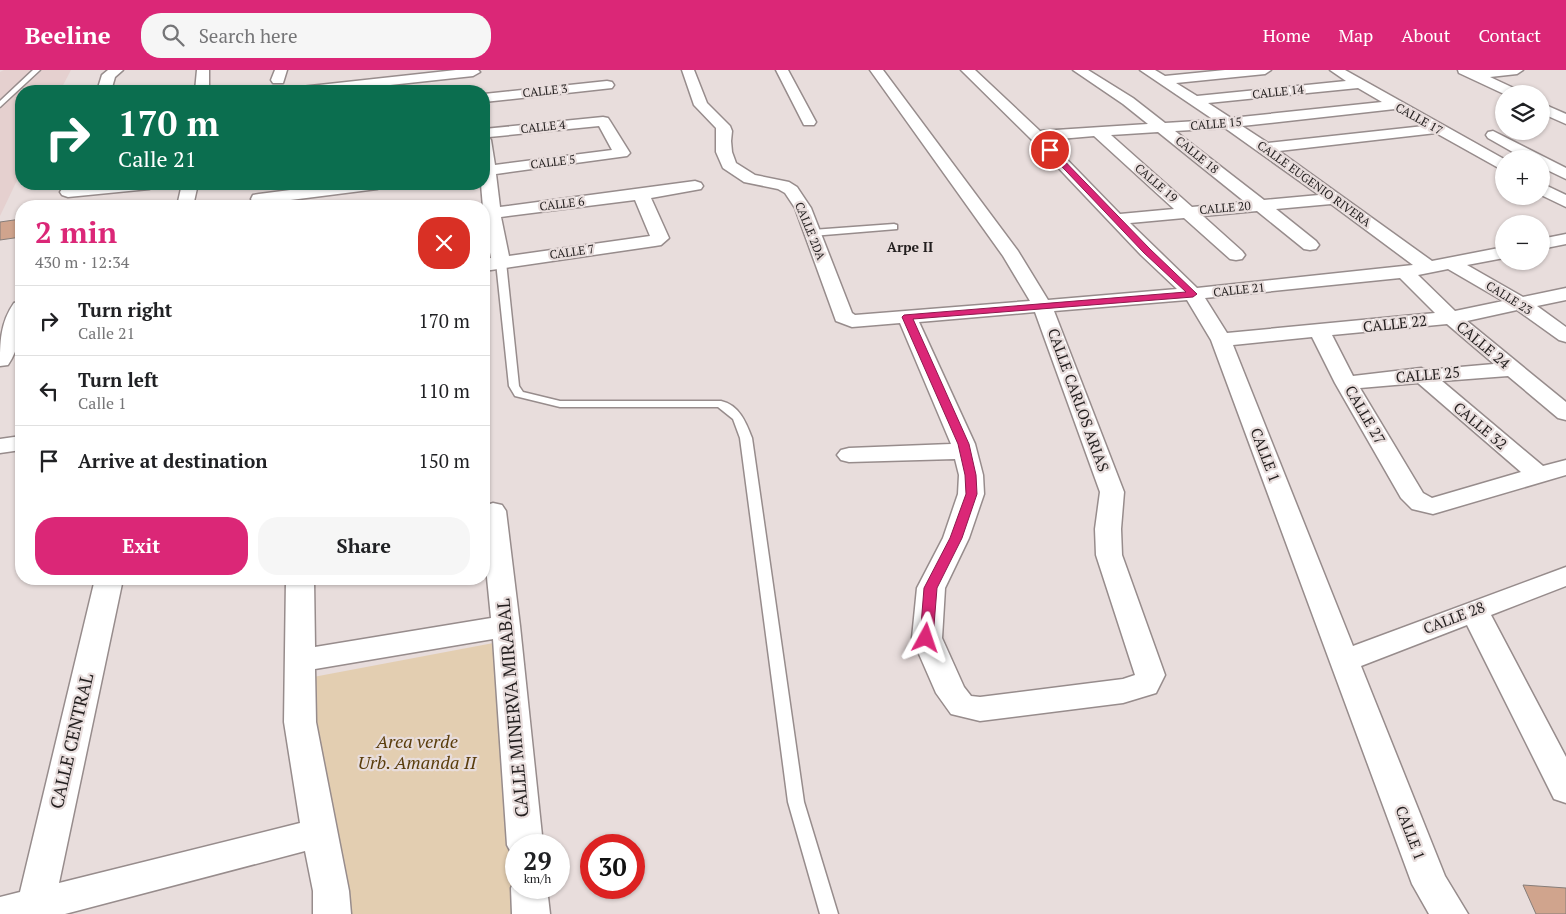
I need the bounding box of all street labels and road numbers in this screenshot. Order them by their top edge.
street label: CALLE 3 [522,81,568,100]
street label: CALLE 14 [1252,81,1305,102]
street label: CALLE 17 [1393,100,1445,138]
street label: CALLE 15 [1190,114,1242,133]
street label: CALLE 4 [520,117,567,136]
street label: CALLE 18 [1173,133,1222,177]
street label: CALLE EUGENIO RIVERA [1255,137,1375,230]
street label: CALLE 5 [530,151,576,172]
street label: CALLE 19 [1132,160,1181,205]
street label: CALLE 6 [539,193,586,214]
street label: CALLE 20 [1199,198,1251,217]
street label: CALLE 2DA [792,200,829,263]
street label: CALLE 7 [549,241,595,262]
street label: CALLE 23 [1483,278,1535,318]
street label: CALLE 21 [1213,279,1265,300]
street label: CALLE 22 [1362,310,1428,336]
street label: CALLE 24 [1453,316,1515,373]
street label: CALLE CARLOS ARIAS [1044,325,1114,474]
street label: CALLE 25 [1395,361,1461,387]
street label: CALLE 27 [1341,382,1391,447]
street label: CALLE 32 [1450,397,1512,454]
street label: CALLE 1 [1246,425,1285,485]
street label: CALLE 28 [1420,596,1487,638]
street label: CALLE MINERVA MIRABAL [490,598,534,818]
street label: CALLE CENTRAL [44,671,98,811]
street label: CALLE 1 [1391,803,1430,863]

